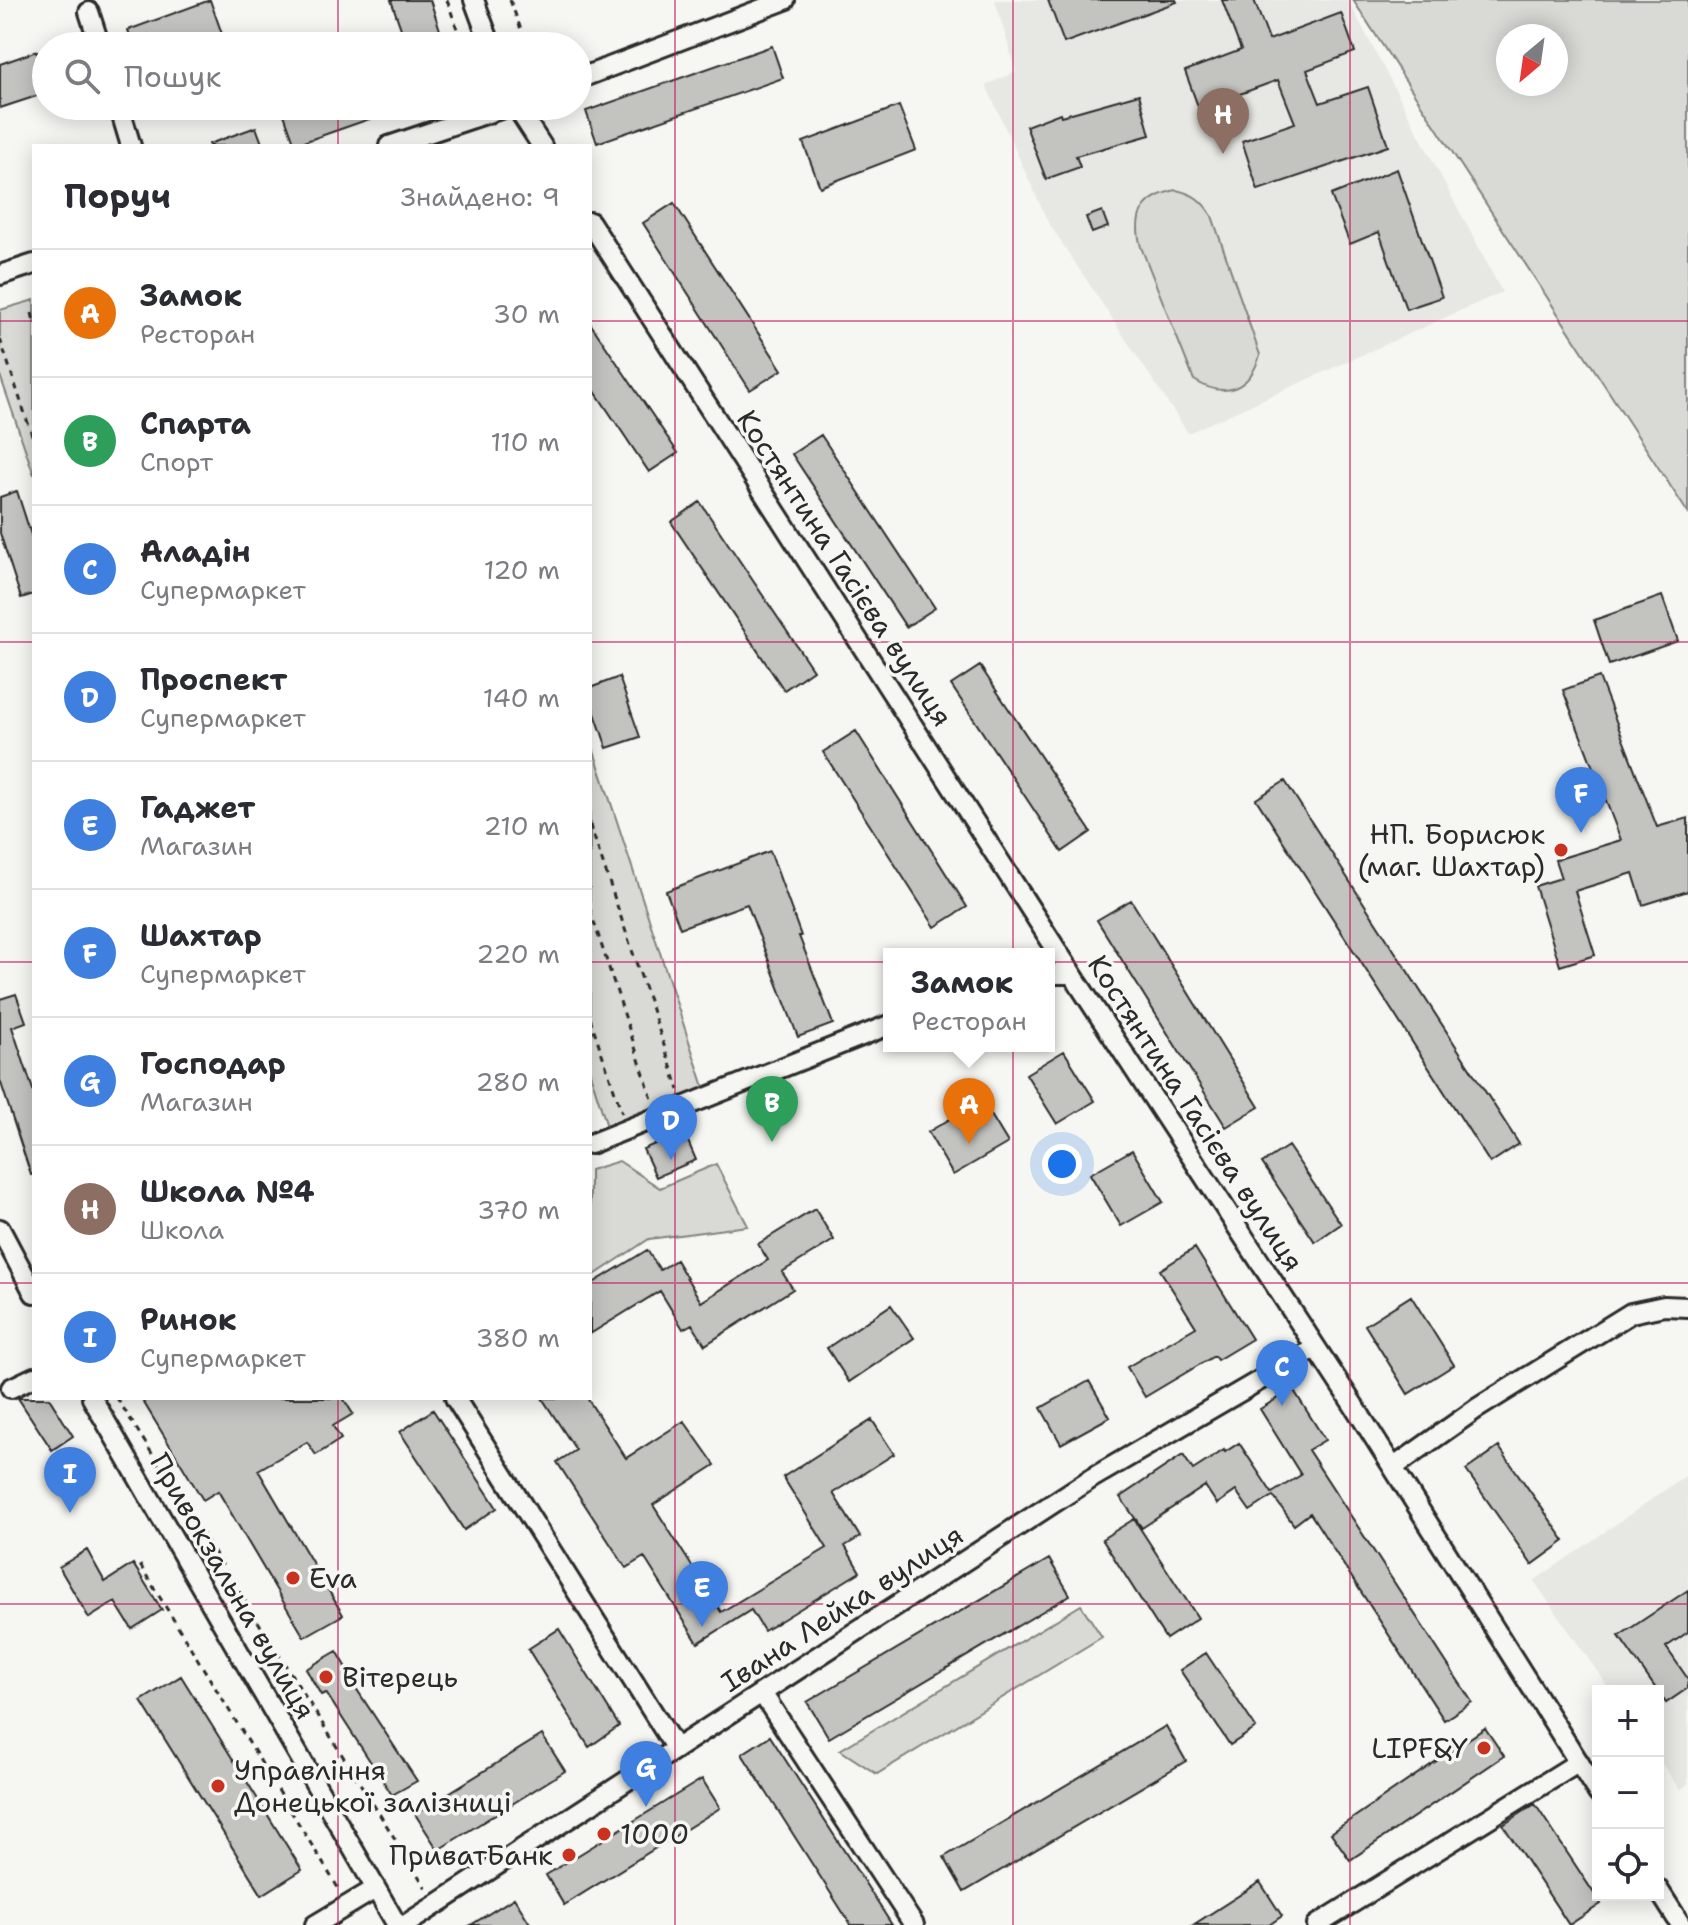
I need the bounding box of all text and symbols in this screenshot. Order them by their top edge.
north arrow [1496,24,1568,96]
search box [32,32,592,120]
icon: search [60,54,104,98]
text: Пошук [124,56,221,97]
pin: H [1197,88,1249,154]
text: Поруч [64,173,171,219]
text: Знайдено: 9 [401,179,560,214]
text: Замок [140,275,242,316]
text: A [80,296,100,331]
text: 30 m [493,296,560,331]
text: Ресторан [140,316,255,351]
street label: Костянтина Гасієва вулиця [728,402,962,734]
text: Спарта [140,403,251,444]
text: B [82,424,98,459]
text: 110 m [490,424,560,459]
text: Спорт [140,444,213,479]
text: Аладін [140,531,251,572]
text: C [82,552,98,587]
text: 120 m [484,552,560,587]
text: Супермаркет [140,572,306,607]
text: Проспект [140,659,287,700]
text: D [81,680,99,715]
text: 140 m [483,680,560,715]
text: Супермаркет [140,700,306,735]
pin: F [1555,767,1607,833]
text: Гаджет [140,787,255,828]
text: E [81,808,99,843]
text: 210 m [483,808,560,843]
place label: НП. Борисюк (маг. Шахтар) [1357,815,1545,885]
text: Магазин [140,828,253,863]
marker: НП. Борисюк (маг. Шахтар) [1552,841,1570,859]
text: Шахтар [140,915,262,956]
text: F [82,936,98,971]
text: 220 m [476,936,560,971]
street label: Костянтина Гасієва вулиця [1079,947,1313,1279]
popup [883,948,1055,1052]
text: Супермаркет [140,956,306,991]
text: Замок [911,962,1013,1003]
text: Ресторан [911,1003,1027,1038]
text: Господар [140,1043,286,1084]
text: G [80,1064,100,1099]
text: 280 m [475,1064,560,1099]
pin: B [746,1076,798,1142]
pin: A [943,1078,995,1144]
text: Магазин [140,1084,253,1119]
pin: D [645,1094,697,1160]
your location [1042,1144,1082,1184]
text: Школа №4 [140,1171,315,1212]
text: H [81,1192,99,1227]
text: 370 m [477,1192,560,1227]
text: Школа [140,1212,224,1247]
text: Ринок [140,1299,237,1340]
text: I [83,1320,97,1355]
text: 380 m [475,1320,560,1355]
text: Супермаркет [140,1340,306,1375]
pin: C [1256,1340,1308,1406]
street label: Привокзальна вулиця [141,1446,325,1726]
pin: I [44,1447,96,1513]
street label: Івана Лейка вулиця [714,1515,970,1701]
place label: Eva [309,1559,357,1597]
pin: E [676,1561,728,1627]
marker: Eva [284,1569,302,1587]
place label: Вітерець [342,1658,458,1696]
marker: Вітерець [317,1668,335,1686]
map controls [1592,1685,1664,1901]
button: + [1592,1685,1664,1757]
place label: LIPF&Y [1371,1729,1468,1767]
marker: LIPF&Y [1475,1739,1493,1757]
pin: G [620,1741,672,1807]
place label: Управління Донецької залізниці [234,1751,512,1821]
button: − [1592,1757,1664,1829]
marker: Управління Донецької залізниці [209,1777,227,1795]
place label: 1000 [620,1815,689,1853]
marker: 1000 [595,1825,613,1843]
button: locate [1592,1829,1664,1901]
place label: ПриватБанк [389,1836,553,1874]
marker: ПриватБанк [560,1846,578,1864]

